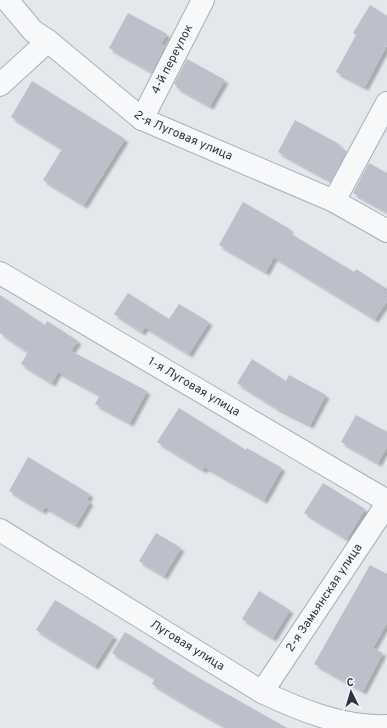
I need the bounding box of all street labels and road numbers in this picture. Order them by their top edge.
street label: 4-й переулок [148,22,197,97]
street label: 2-я Луговая улица [130,107,235,165]
street label: 1-я Луговая улица [145,354,243,421]
street label: 2-я Замьянская улица [283,541,366,655]
street label: Луговая улица [147,617,227,675]

